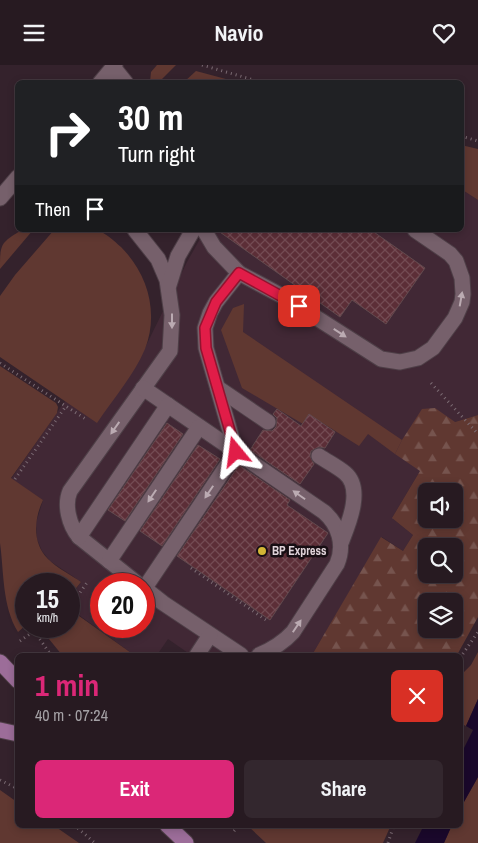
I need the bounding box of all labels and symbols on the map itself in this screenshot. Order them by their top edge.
pin [278,285,320,327]
one-way arrow [458,290,466,306]
one-way arrow [168,313,176,329]
one-way arrow [333,328,347,338]
one-way arrow [110,421,120,435]
position arrow [209,425,261,477]
one-way arrow [204,486,214,499]
one-way arrow [147,489,157,503]
one-way arrow [292,490,306,500]
place label: BP Express [272,543,327,559]
marker: BP Express [256,545,268,557]
speed limit sign: 20 [90,573,155,638]
one-way arrow [292,619,302,633]

